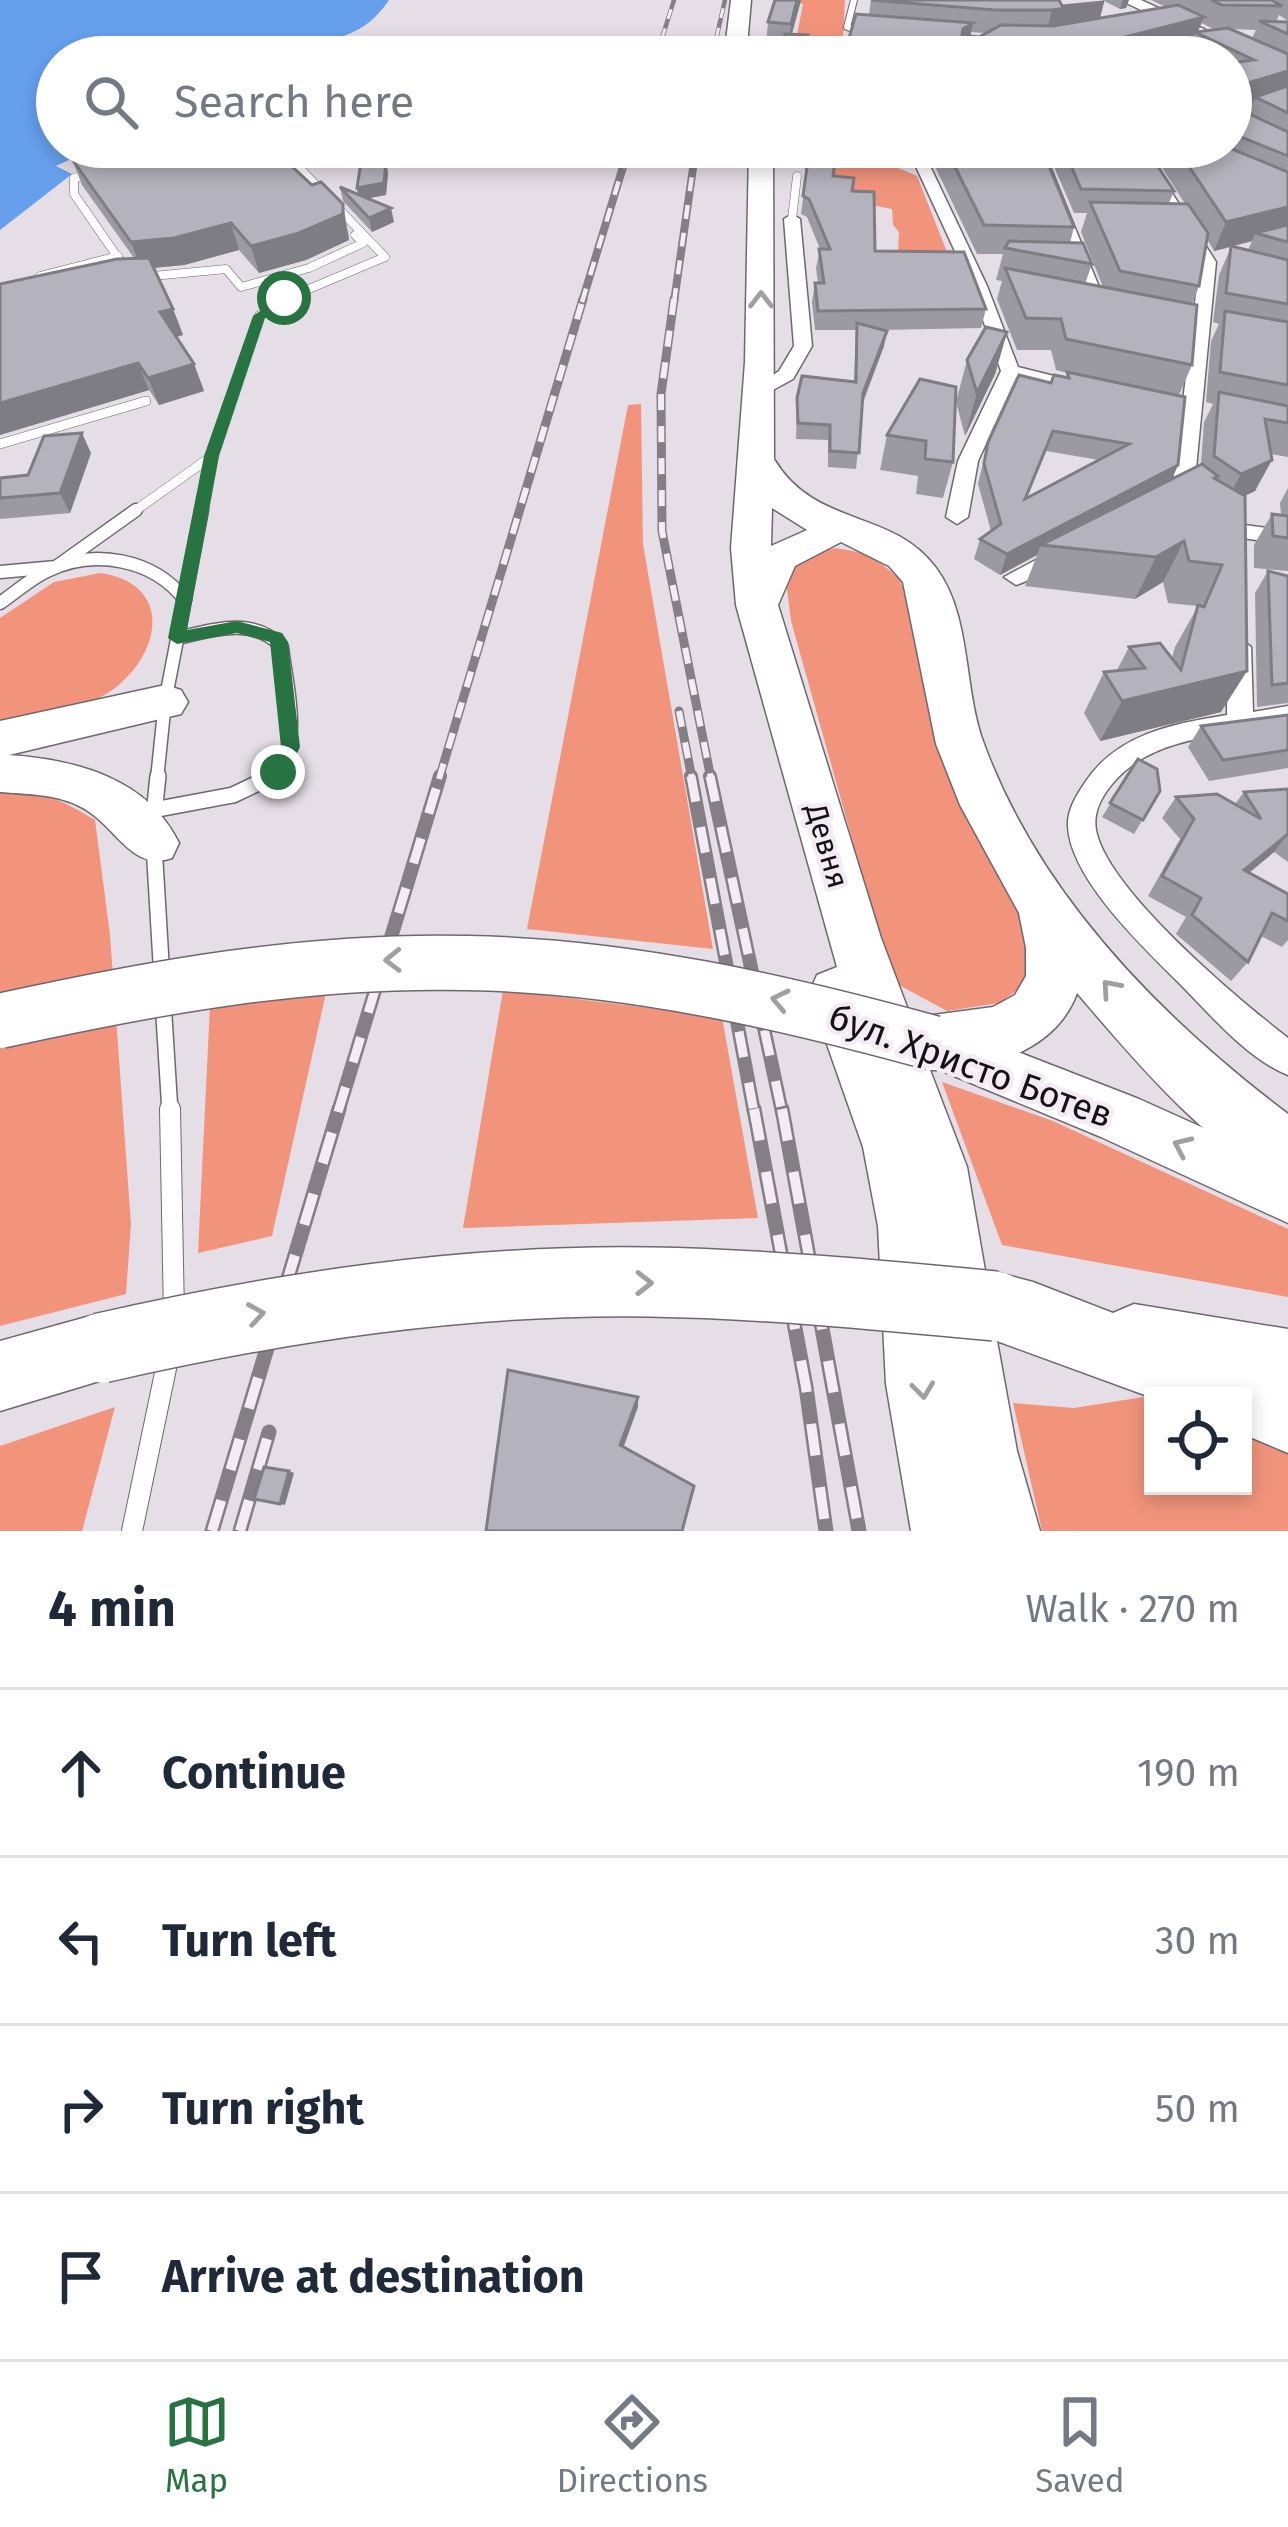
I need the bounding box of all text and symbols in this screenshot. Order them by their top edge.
search box [36,36,1252,168]
icon: search [78,69,144,135]
text: Search here [174,75,414,129]
route start [257,271,311,325]
one-way arrow [748,290,774,308]
route end [251,745,305,799]
street label: Девня [798,799,856,892]
one-way arrow [383,947,402,973]
one-way arrow [1103,980,1125,1002]
one-way arrow [771,989,791,1014]
street label: бул. Христо Ботев [823,994,1119,1138]
one-way arrow [1172,1137,1194,1160]
one-way arrow [635,1271,654,1297]
one-way arrow [246,1303,266,1328]
one-way arrow [910,1380,936,1400]
map controls [1144,1387,1252,1495]
button: locate [1144,1387,1252,1495]
text: 4 min [48,1578,176,1640]
text: Walk · 270 m [1025,1586,1240,1632]
icon: ahead [48,1740,114,1806]
text: Continue [162,1746,346,1800]
text: 190 m [1137,1750,1240,1796]
icon: left [48,1908,114,1974]
text: Turn left [162,1914,336,1968]
text: 30 m [1155,1918,1240,1964]
icon: right [48,2076,114,2142]
text: Turn right [162,2082,364,2136]
text: 50 m [1155,2086,1240,2132]
icon: arrive [48,2244,114,2310]
text: Arrive at destination [162,2250,585,2304]
tab: Map [164,2389,230,2501]
tab: Directions [557,2389,708,2501]
tab: Saved [1035,2389,1124,2501]

